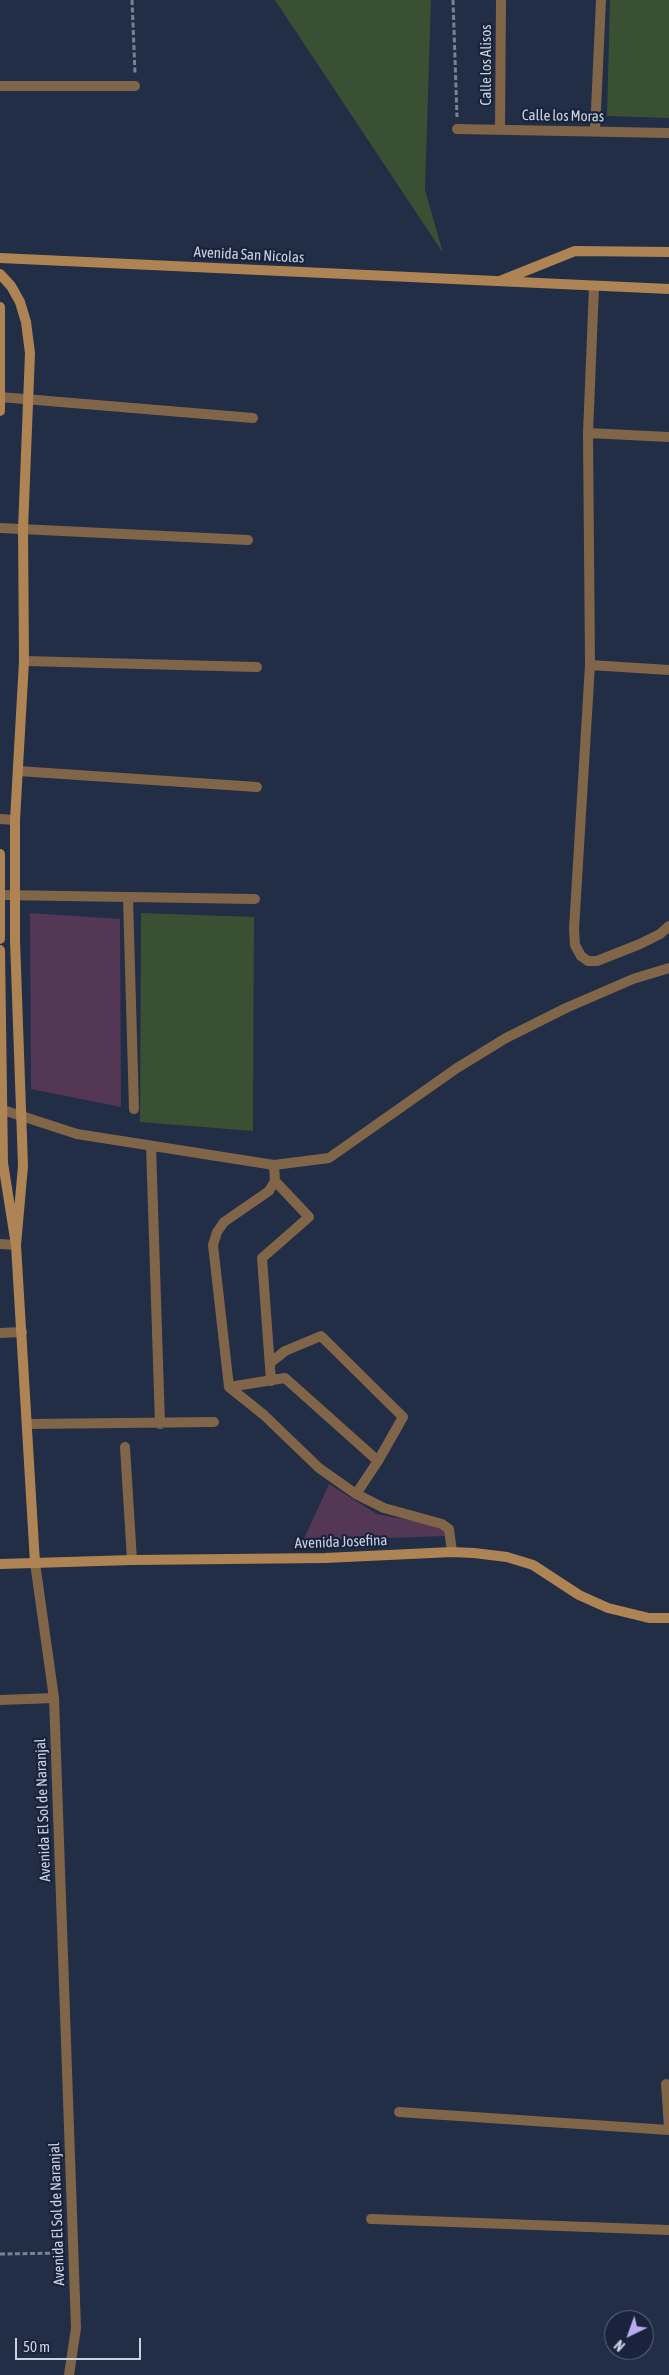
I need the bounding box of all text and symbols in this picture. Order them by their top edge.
street label: Calle los Alisos [477,24,495,106]
street label: Calle los Moras [522,106,604,126]
street label: Avenida San Nicolas [193,243,305,267]
street label: Avenida Josefina [294,1531,388,1553]
street label: Avenida El Sol de Naranjal [32,1738,54,1882]
street label: Avenida El Sol de Naranjal [46,2142,68,2286]
north arrow [604,2310,654,2360]
scale bar [18,2328,144,2360]
text: N [611,2337,628,2354]
text: 50 m [23,2338,50,2355]

